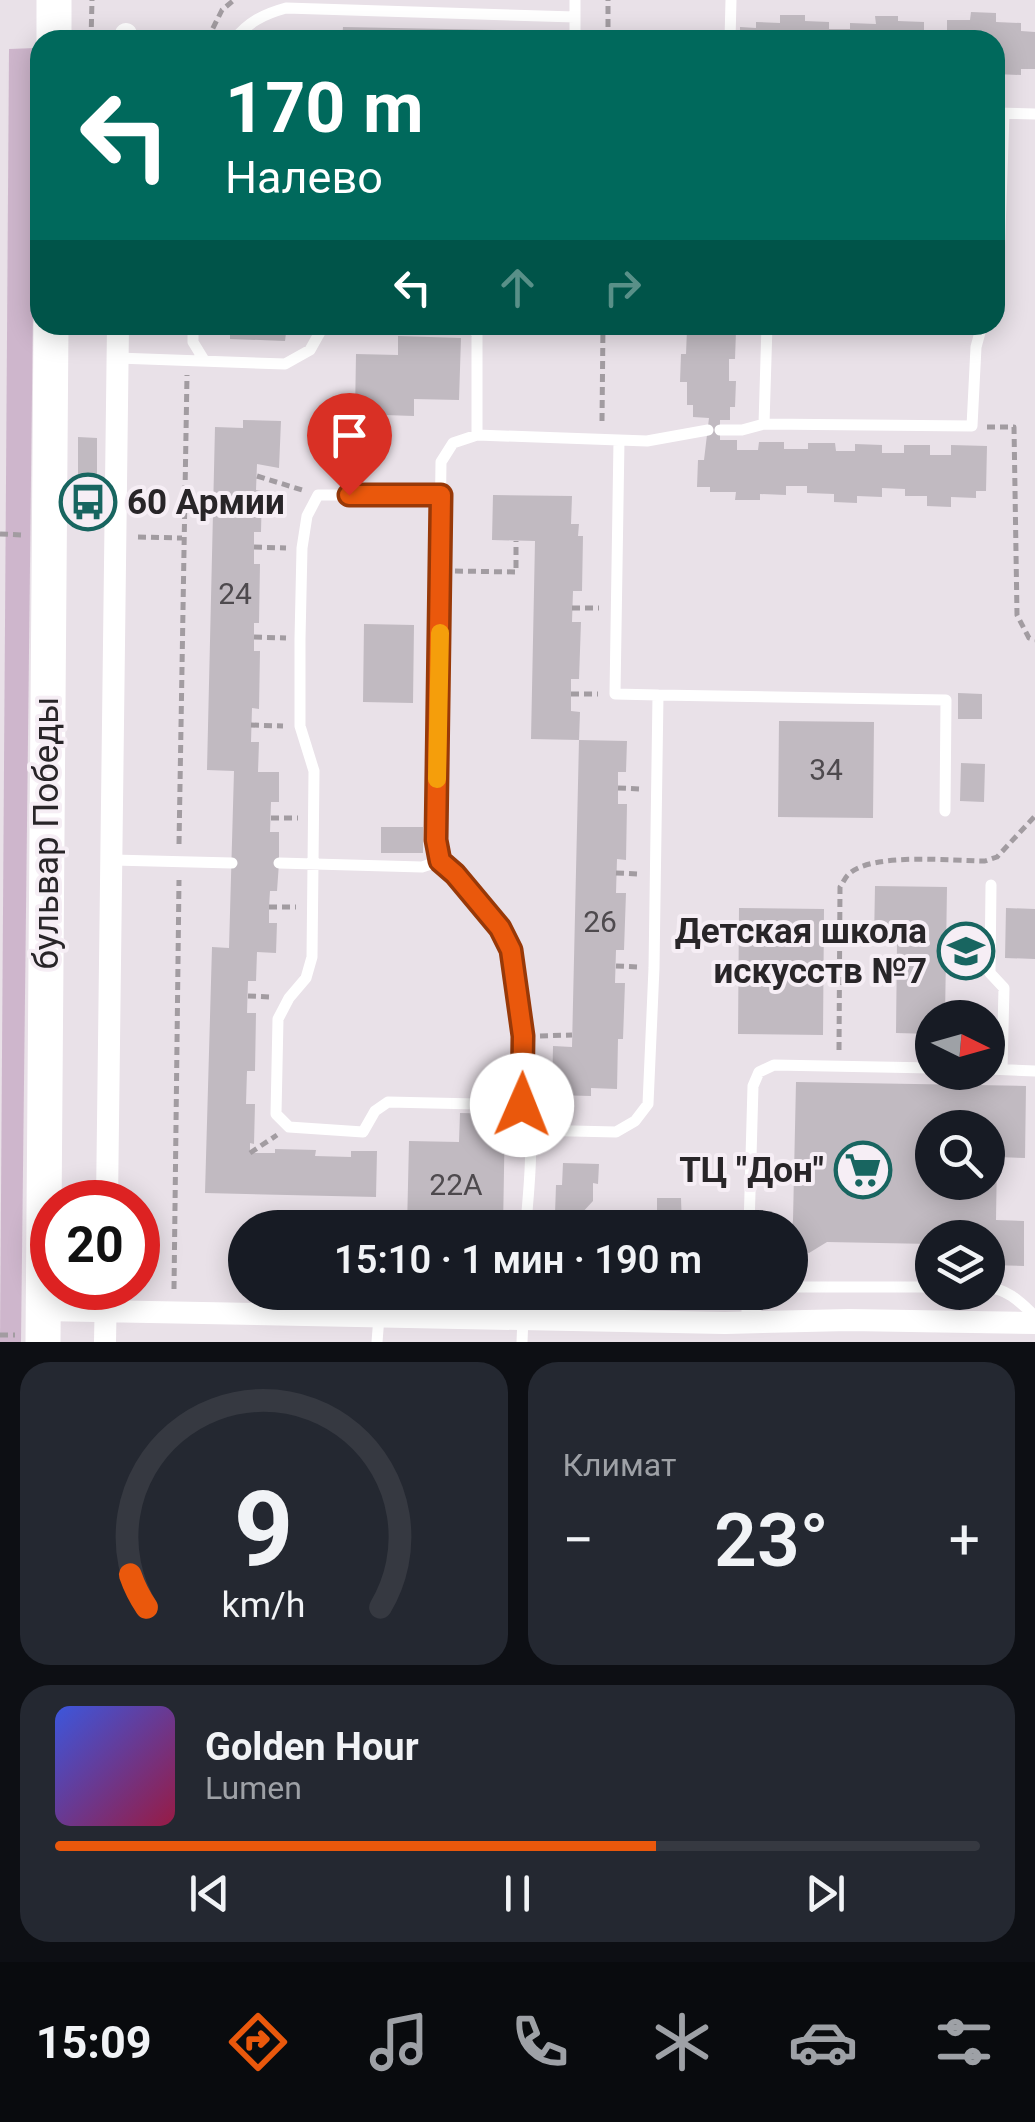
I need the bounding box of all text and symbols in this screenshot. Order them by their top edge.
text: 170 m [225,67,424,149]
icon: left [60,70,190,200]
text: Налево [225,151,383,204]
icon: left [385,260,440,315]
icon: ahead [490,260,545,315]
icon: right [595,260,650,315]
pin [307,393,392,496]
icon: arrive [322,408,377,463]
bus stop icon: 60 Армии [58,472,118,532]
place label: 60 Армии [127,482,285,523]
house number: 24 [218,576,252,611]
street label: бульвар Победы [26,697,67,970]
house number: 34 [809,752,843,787]
house number: 26 [583,904,617,939]
place label: Детская школа искусств №7 [675,911,927,992]
school or university icon: Детская школа искусств №7 [936,921,996,981]
north arrow [915,1000,1005,1090]
map controls [915,1000,1005,1310]
position arrow [470,1053,574,1157]
button: search [915,1110,1005,1200]
supermarket icon: ТЦ "Дон" [833,1140,893,1200]
place label: ТЦ "Дон" [679,1150,824,1191]
house number: 22А [429,1167,483,1202]
speed limit sign: 20 [30,1180,160,1310]
button: layers [915,1220,1005,1310]
text: 15:10 · 1 мин · 190 m [334,1238,702,1282]
text: Климат [563,1446,676,1484]
text: 9 [234,1469,294,1590]
text: 23° [714,1496,829,1584]
text: − [563,1508,594,1572]
text: + [949,1508,980,1572]
text: km/h [222,1584,306,1626]
text: Golden Hour [205,1725,419,1769]
text: Lumen [205,1769,302,1807]
icon: previous [182,1866,237,1921]
icon: pause [490,1866,545,1921]
icon: next [798,1866,853,1921]
icon: directions [223,2007,293,2077]
icon: music [364,2007,434,2077]
icon: phone [505,2007,575,2077]
icon: climate [647,2007,717,2077]
icon: car [788,2007,858,2077]
icon: filters [929,2007,999,2077]
text: 15:09 [36,2016,152,2069]

